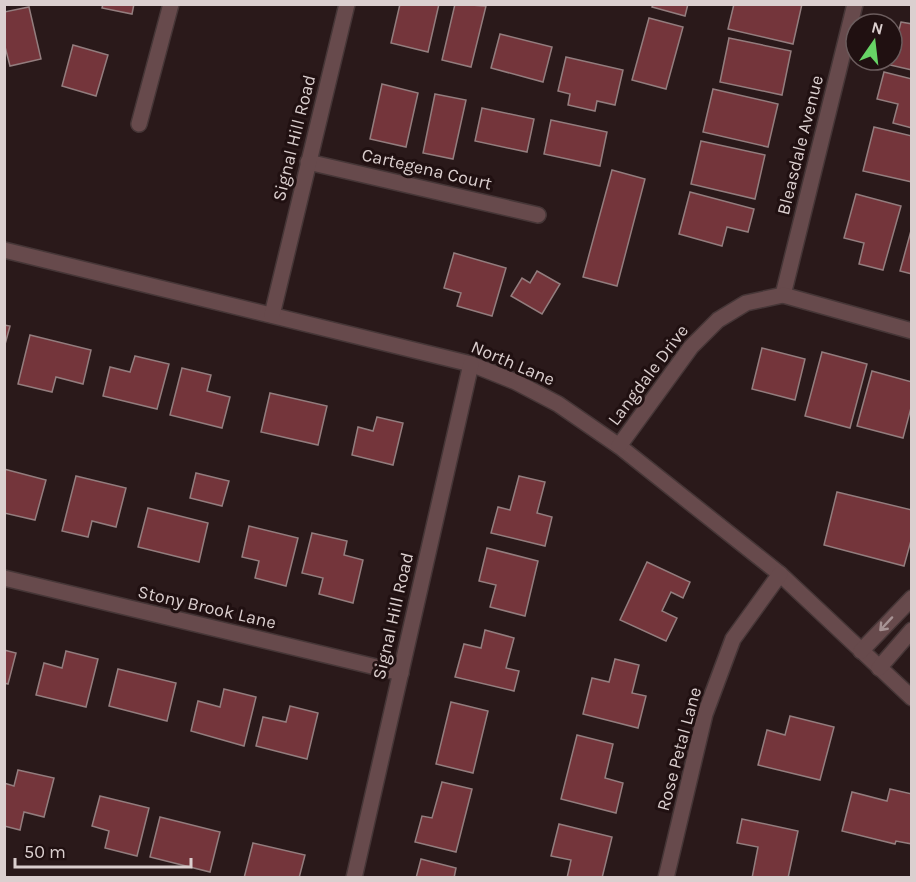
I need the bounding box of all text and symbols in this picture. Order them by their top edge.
north arrow [844,12,904,72]
text: N [870,17,885,39]
street label: Signal Hill Road [268,72,320,204]
street label: Bleasdale Avenue [772,73,828,217]
street label: Cartegena Court [360,143,494,195]
street label: Langdale Drive [603,320,693,430]
street label: North Lane [468,335,558,391]
street label: Signal Hill Road [368,550,418,682]
street label: Stony Brook Lane [136,580,278,634]
one-way arrow [879,616,893,631]
street label: Rose Petal Lane [652,685,706,813]
scale bar [15,831,190,869]
text: 50 m [24,841,66,863]

